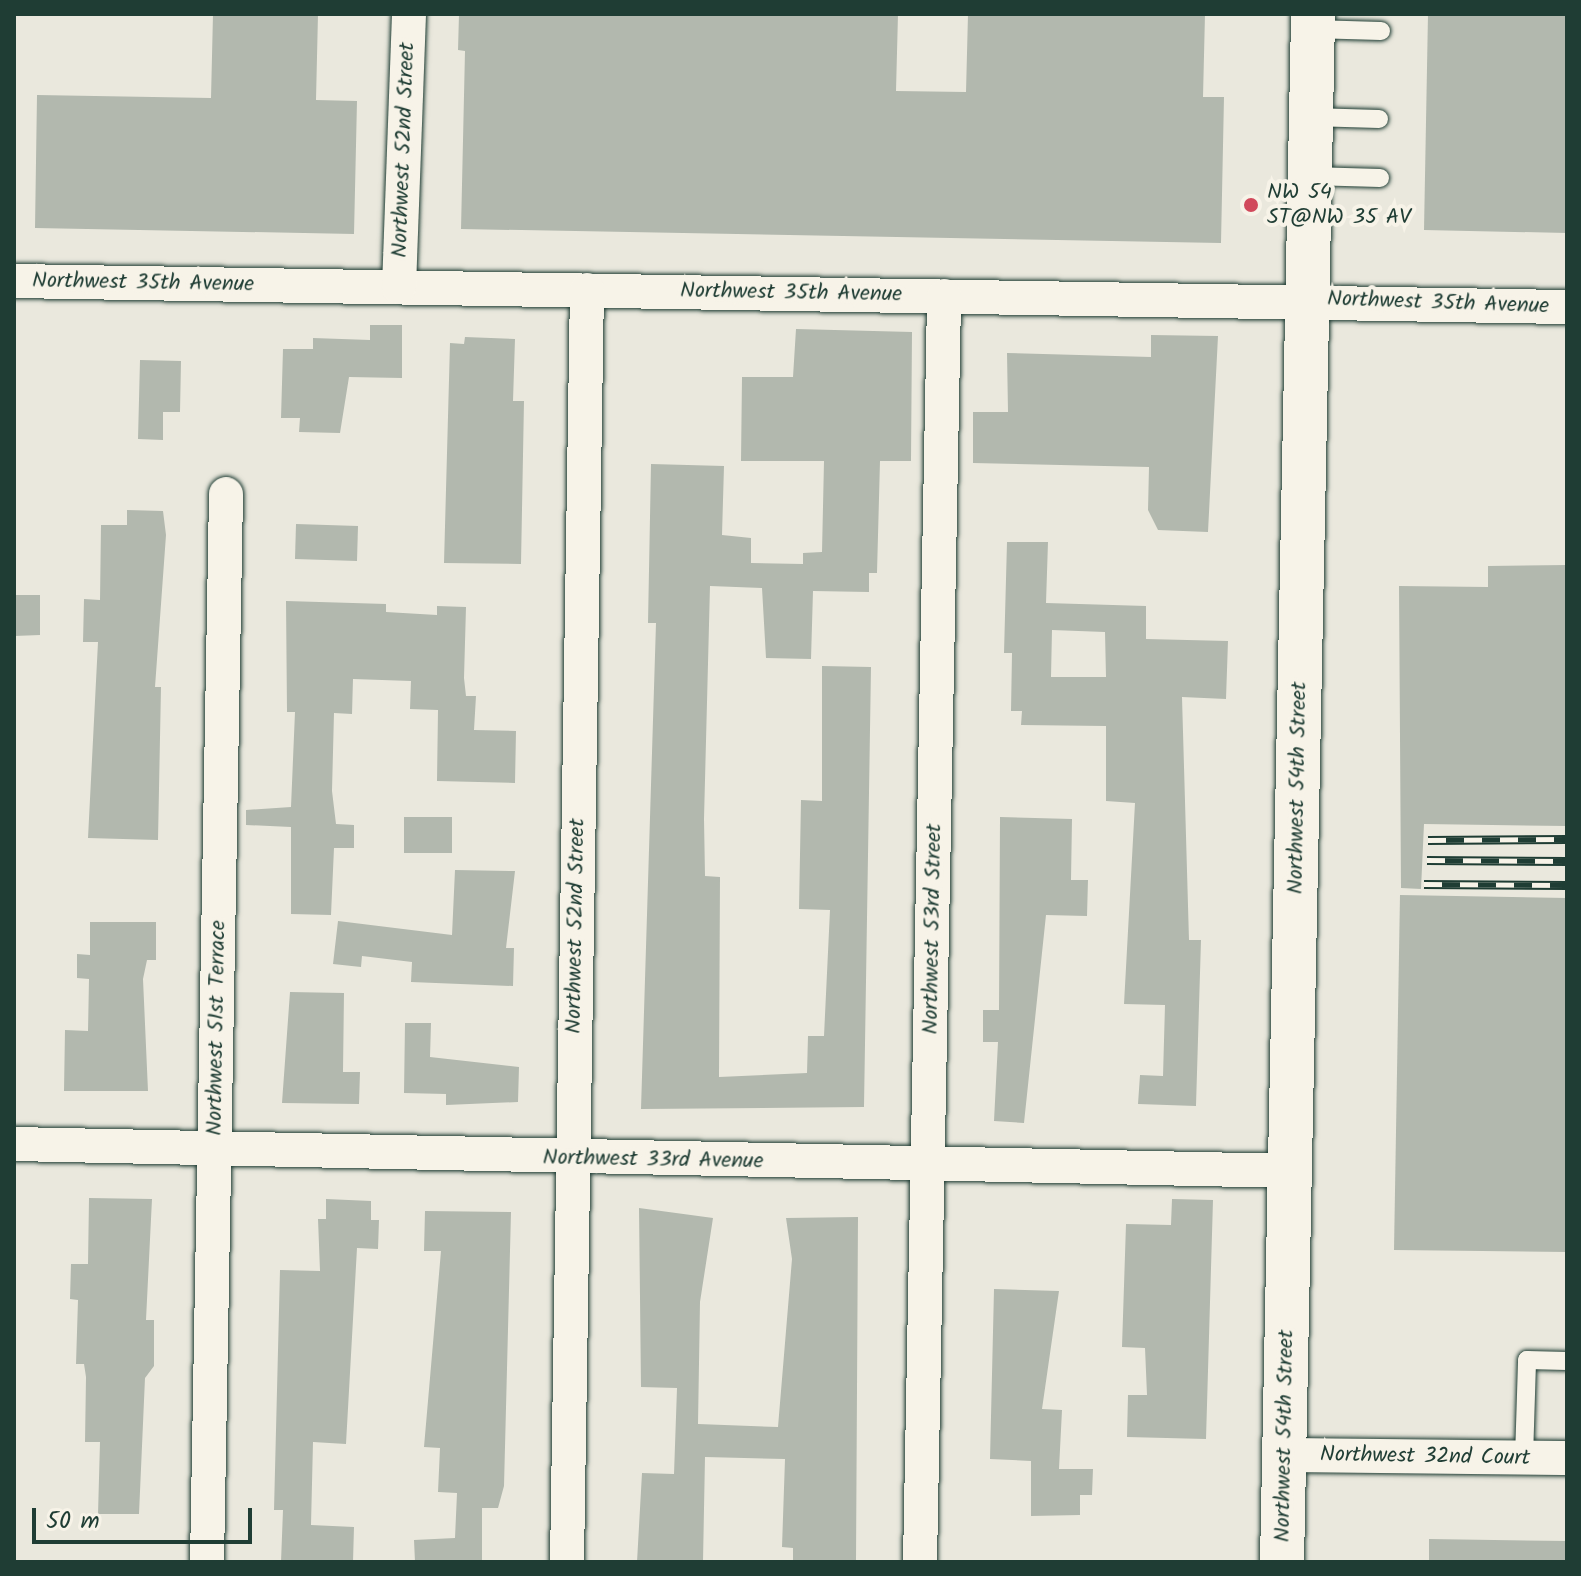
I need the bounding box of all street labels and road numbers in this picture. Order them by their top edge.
street label: Northwest 52nd Street [387,42,421,258]
street label: Northwest 35th Avenue [32,268,254,298]
street label: Northwest 35th Avenue [680,278,902,308]
street label: Northwest 35th Avenue [1327,286,1549,320]
street label: Northwest 54th Street [1283,681,1313,895]
street label: Northwest 52nd Street [561,818,591,1034]
street label: Northwest 53rd Street [918,823,948,1035]
street label: Northwest 51st Terrace [202,920,232,1136]
street label: Northwest 33rd Avenue [542,1145,764,1175]
street label: Northwest 54th Street [1270,1329,1300,1543]
street label: Northwest 32nd Court [1320,1442,1530,1472]

